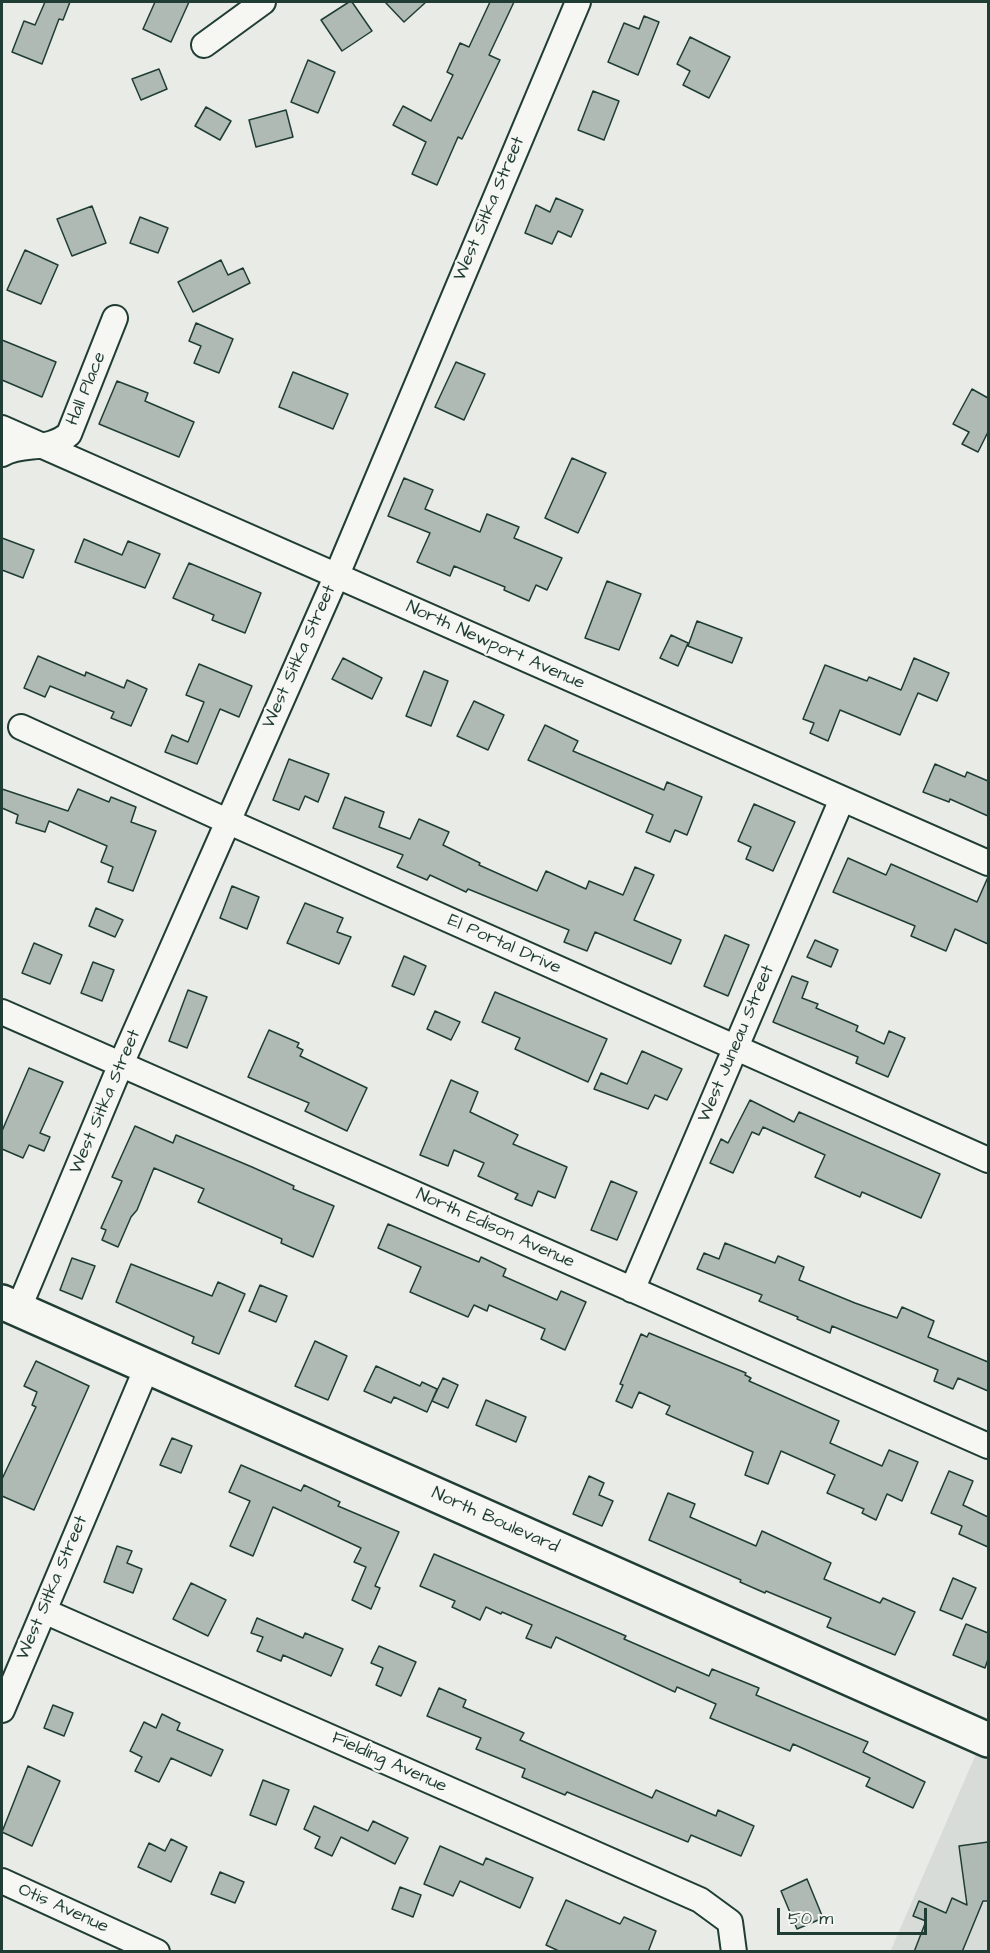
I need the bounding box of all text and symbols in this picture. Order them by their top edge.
street label: West Sitka Street [450,134,530,284]
street label: Hall Place [62,349,112,429]
street label: West Sitka Street [259,582,341,732]
street label: North Newport Avenue [402,597,588,695]
street label: El Portal Drive [444,910,564,980]
street label: West Juneau Street [694,962,780,1126]
street label: West Sitka Street [66,1027,146,1177]
street label: North Edison Avenue [412,1184,578,1274]
street label: North Boulevard [428,1483,562,1559]
street label: West Sitka Street [13,1513,93,1663]
street label: Fielding Avenue [328,1728,450,1798]
street label: Otis Avenue [14,1879,112,1939]
scale bar [780,1896,930,1934]
text: 50 m [788,1906,833,1931]

